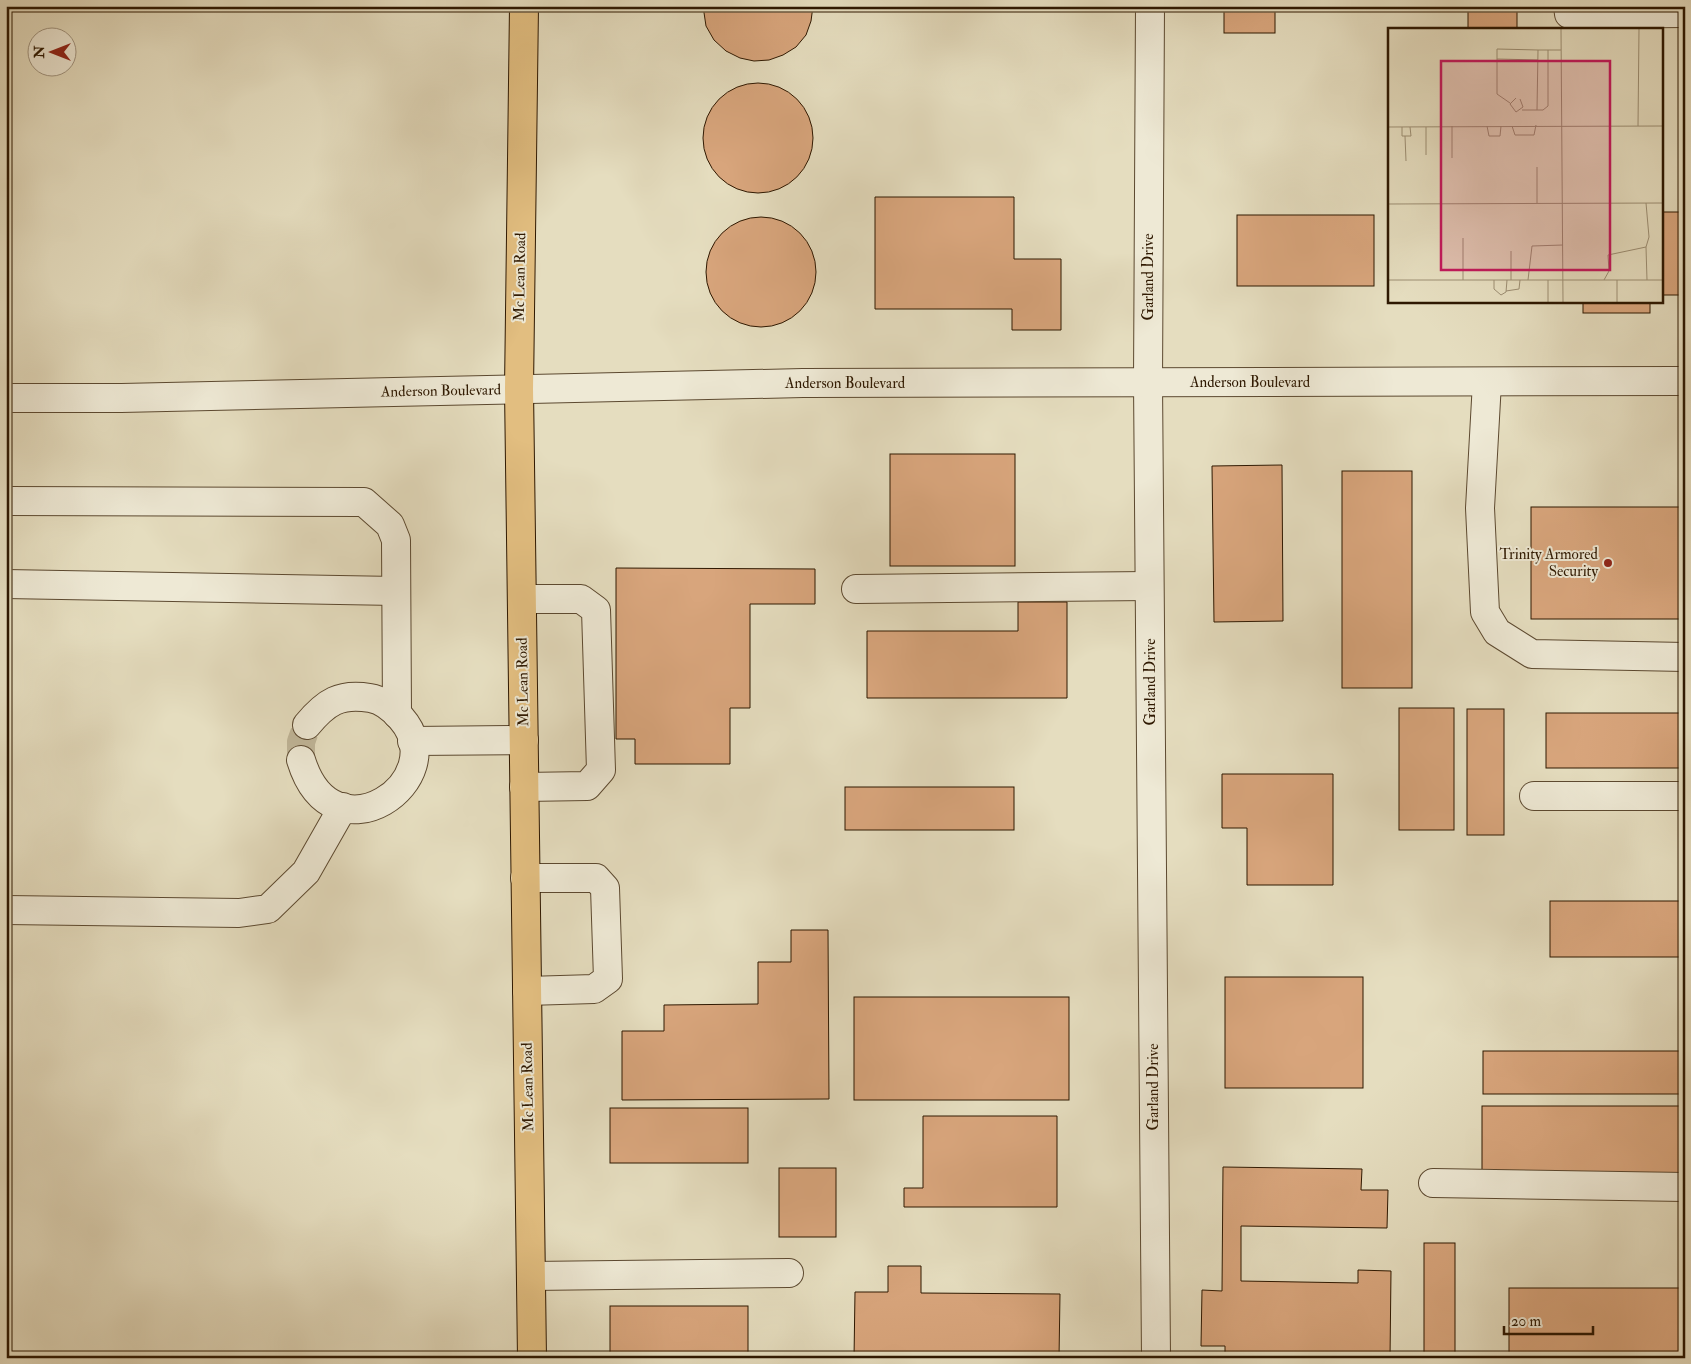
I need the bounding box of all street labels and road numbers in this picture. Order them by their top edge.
street label: Mc Lean Road [510,232,530,322]
street label: Garland Drive [1139,234,1158,320]
street label: Anderson Boulevard [1189,373,1311,392]
street label: Anderson Boulevard [784,374,906,393]
street label: Anderson Boulevard [380,380,502,402]
street label: Mc Lean Road [513,637,533,727]
street label: Garland Drive [1141,639,1160,725]
street label: Mc Lean Road [518,1042,538,1132]
street label: Garland Drive [1144,1044,1163,1130]

